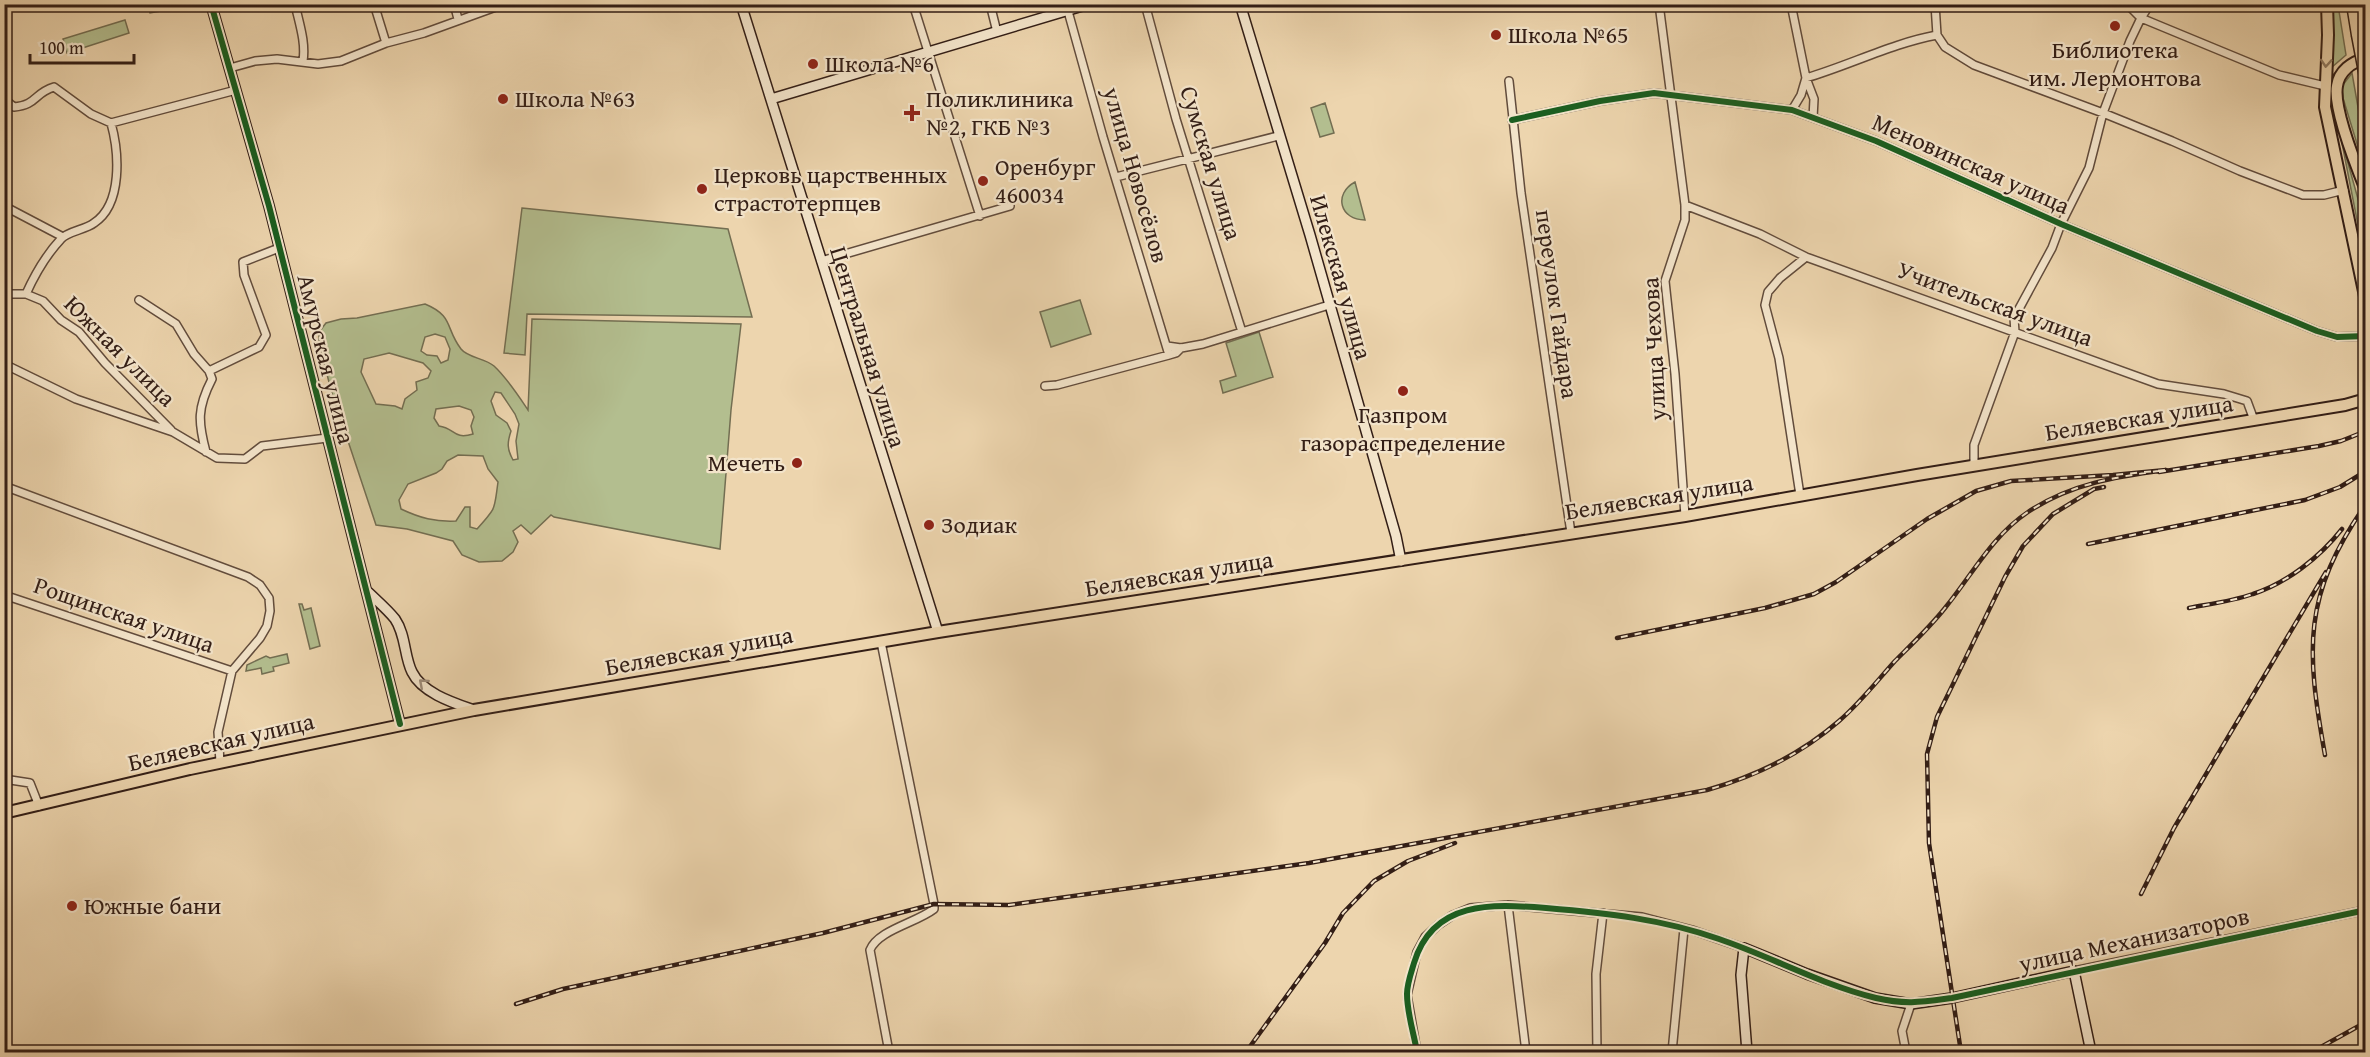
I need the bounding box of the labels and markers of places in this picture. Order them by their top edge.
place label: Школа №65 [1508,17,1629,52]
marker: Библиотека им. Лермонтова [2108,19,2122,33]
marker: Школа №65 [1489,28,1503,42]
place label: Библиотека им. Лермонтова [2029,32,2202,95]
place label: Школа №6 [825,46,934,81]
marker: Школа №6 [806,57,820,71]
place label: Школа №63 [515,81,636,116]
place label: Поликлиника №2, ГКБ №3 [926,81,1074,144]
marker: Школа №63 [496,92,510,106]
marker: Поликлиника №2, ГКБ №3 [903,104,921,122]
place label: Оренбург 460034 [995,149,1095,212]
place label: Церковь царственных страстотерпцев [714,157,948,220]
marker: Оренбург 460034 [976,174,990,188]
marker: Церковь царственных страстотерпцев [695,182,709,196]
marker: Газпром газораспределение [1396,384,1410,398]
place label: Газпром газораспределение [1300,397,1506,460]
place label: Мечеть [708,445,785,480]
marker: Мечеть [790,456,804,470]
place label: Зодиак [941,507,1017,542]
marker: Зодиак [922,518,936,532]
place label: Южные бани [84,888,221,923]
marker: Южные бани [65,899,79,913]

